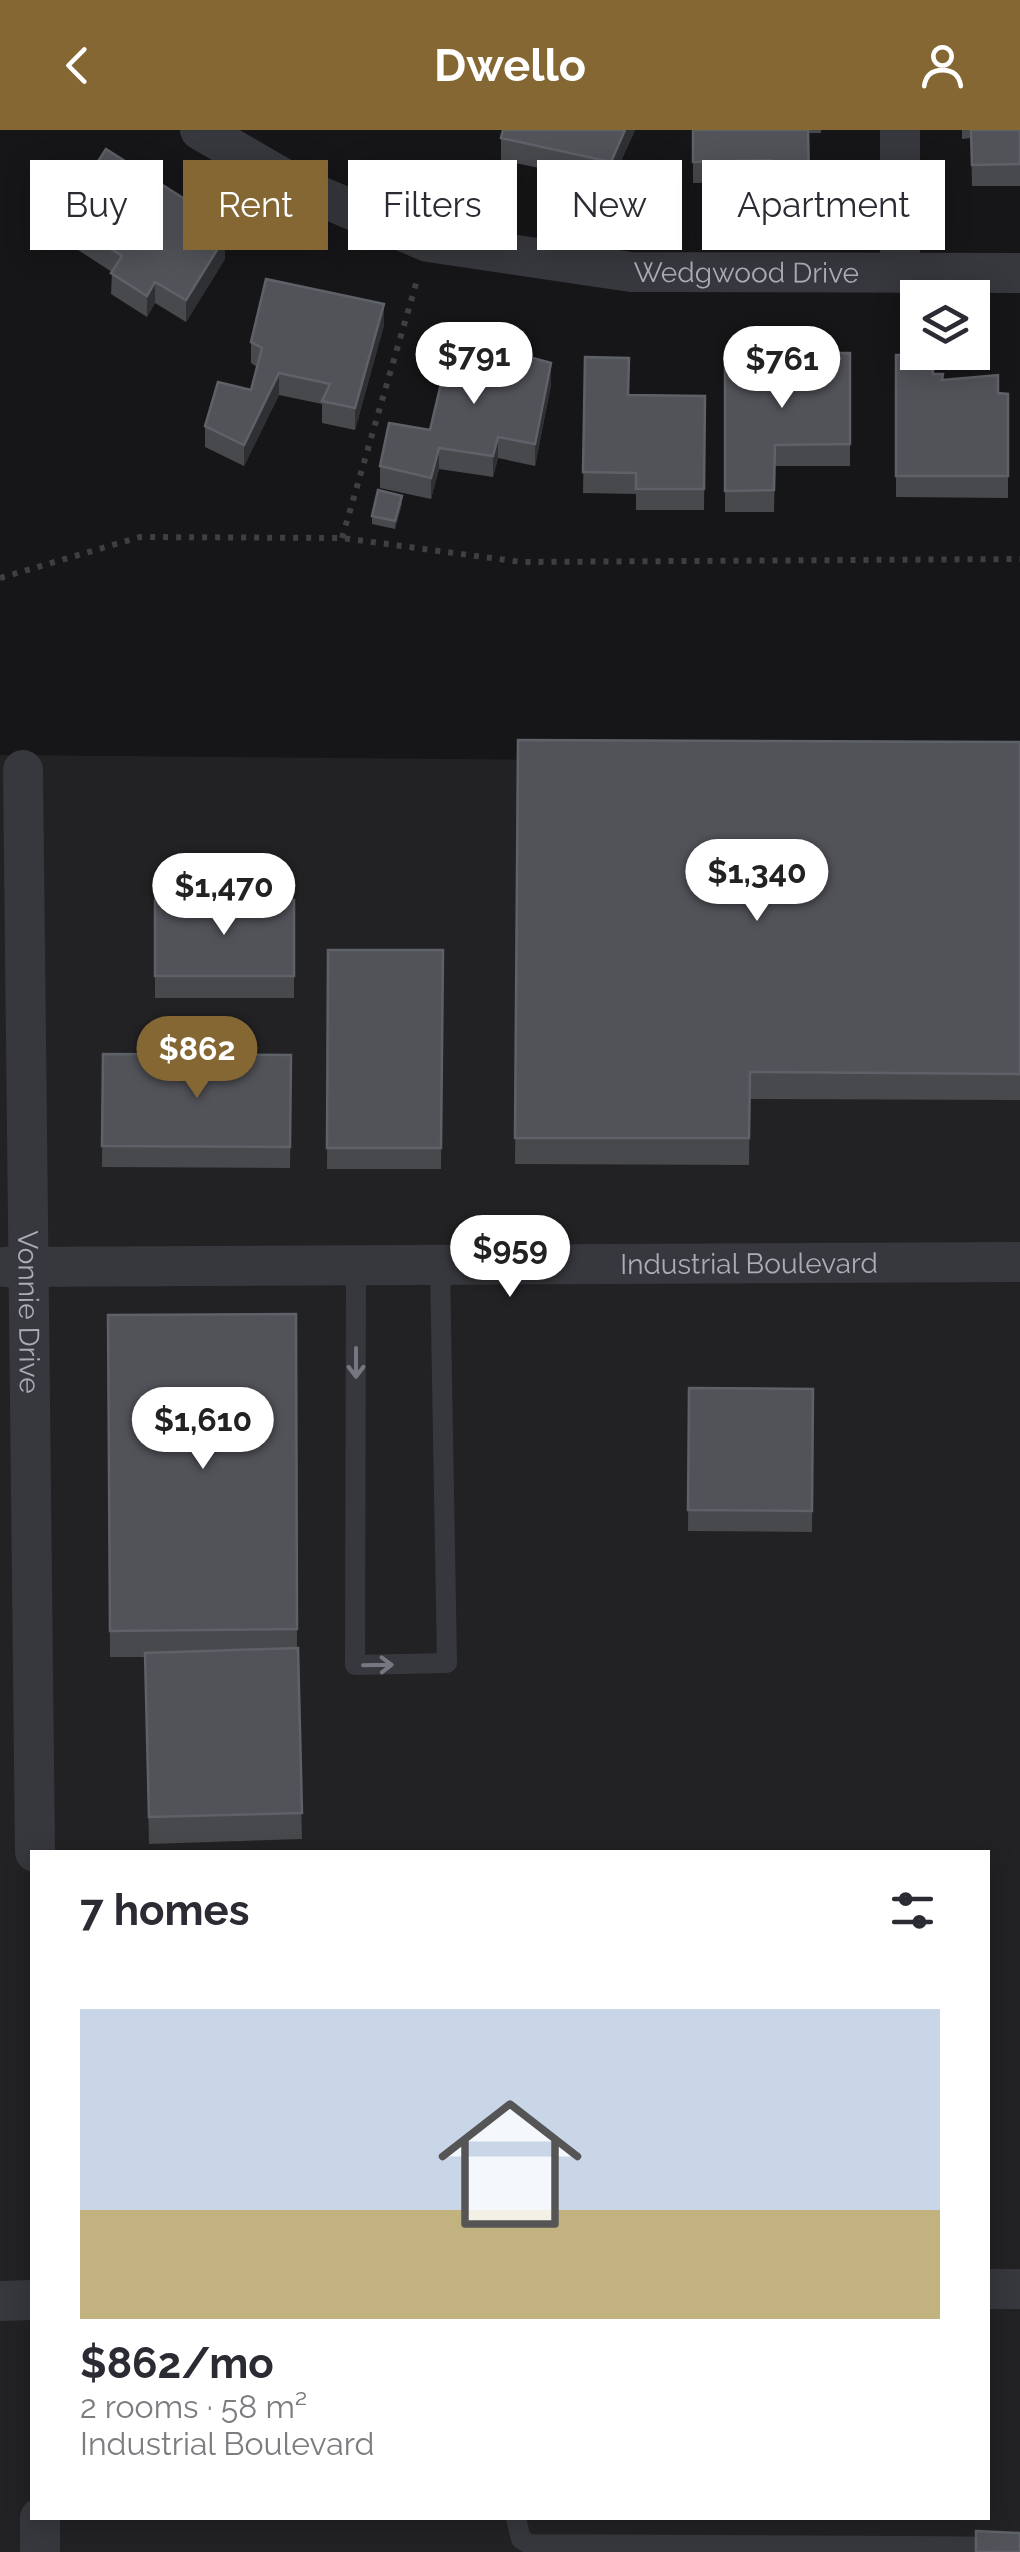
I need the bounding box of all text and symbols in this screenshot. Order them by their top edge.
icon: back [50,38,105,93]
icon: person [915,38,970,93]
text: Dwello [434,39,586,92]
chip: Buy [30,160,163,250]
chip: Rent [183,160,328,250]
chip: Filters [348,160,517,250]
chip: New [537,160,682,250]
chip: Apartment [702,160,945,250]
street label: Wedgwood Drive [633,256,859,289]
map controls [900,280,990,370]
button: layers [900,280,990,370]
pin: $791 [415,322,533,407]
pin: $761 [723,326,841,411]
text: $791 [438,336,510,373]
text: $761 [745,340,819,377]
pin: $1,340 [676,839,838,924]
pin: $1,470 [143,853,305,938]
text: $1,340 [707,853,807,890]
text: $1,470 [174,867,274,904]
pin: $862 [138,1016,256,1101]
text: $862 [158,1030,236,1067]
pin: $959 [451,1215,569,1300]
text: $959 [472,1229,548,1266]
street label: Vonnie Drive [12,1230,46,1394]
street label: Industrial Boulevard [620,1246,878,1280]
one-way arrow [346,1346,366,1378]
pin: $1,610 [122,1387,284,1472]
text: $1,610 [154,1401,252,1438]
one-way arrow [362,1655,394,1674]
icon: filters [885,1883,940,1938]
text: 7 homes [80,1886,249,1935]
icon: home [420,2074,600,2254]
text: $862/mo [80,2339,274,2388]
text: 2 rooms · 58 m² [80,2388,307,2425]
text: Industrial Boulevard [80,2425,374,2462]

